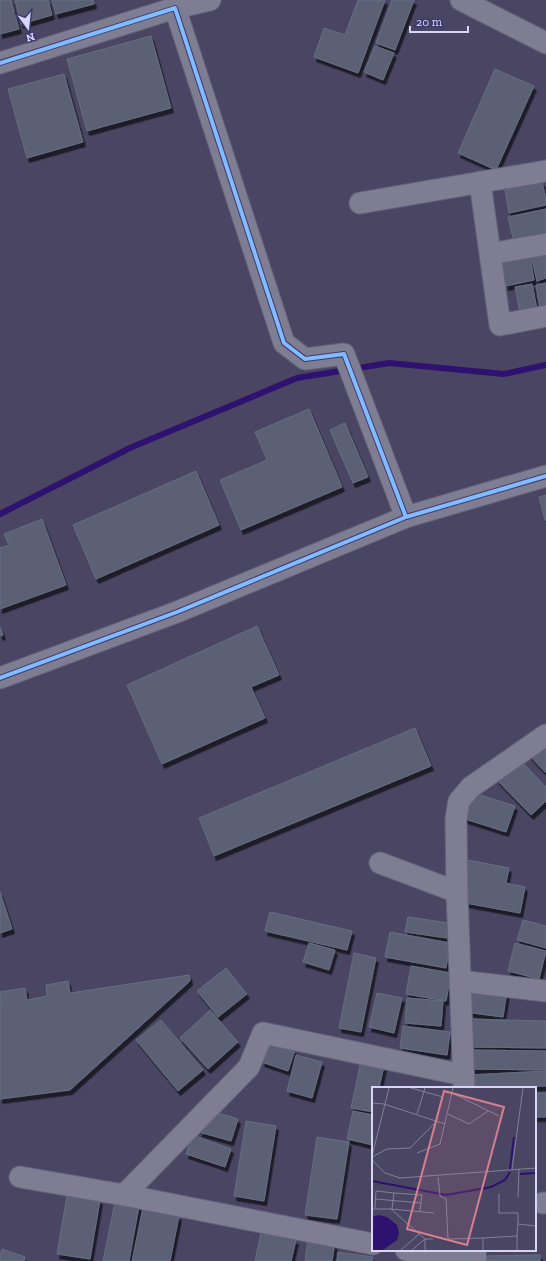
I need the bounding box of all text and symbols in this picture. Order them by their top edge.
north arrow [8,8,48,48]
scale bar [410,8,468,34]
text: 20 m [416,15,443,29]
text: N [24,30,36,45]
inset map [372,1087,536,1251]

